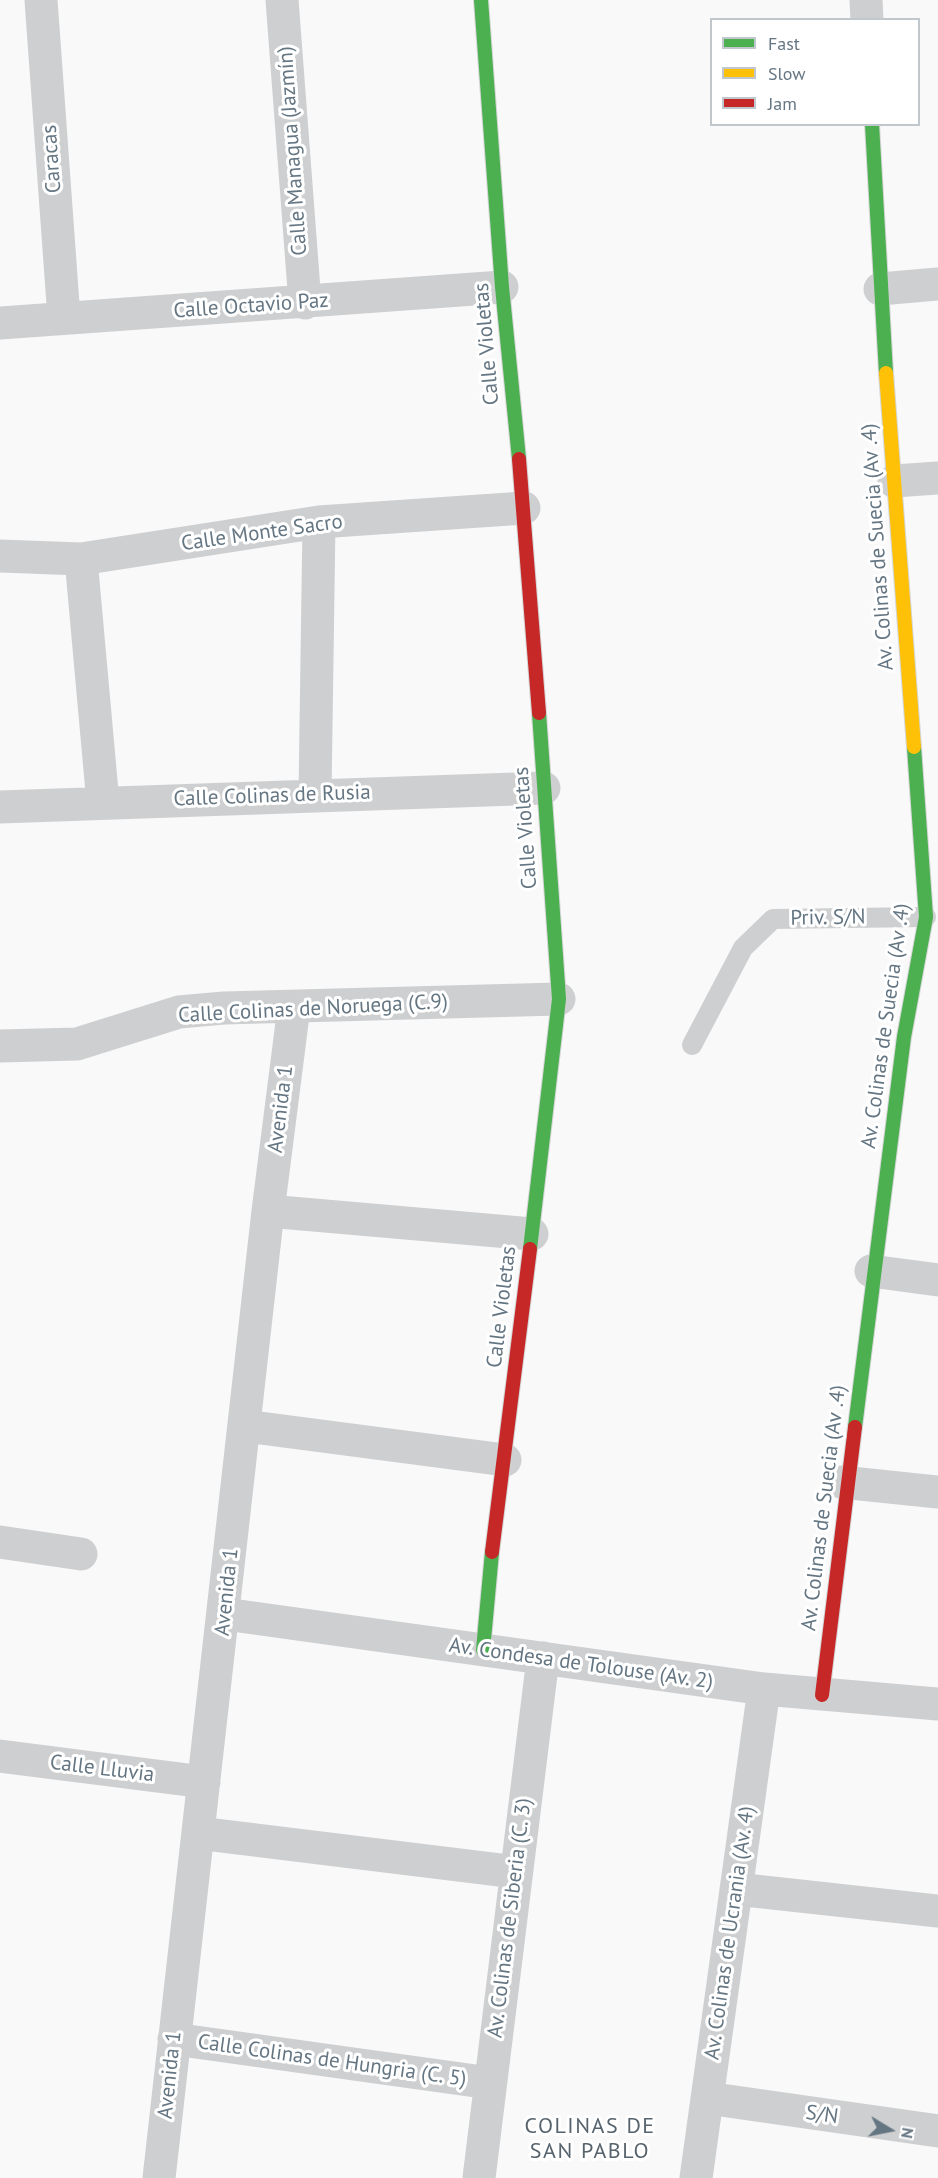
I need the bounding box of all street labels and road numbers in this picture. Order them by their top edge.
street label: Calle Managua (Jazmín) [273,45,313,257]
street label: Caracas [37,124,67,194]
street label: Calle Violetas [469,282,505,406]
street label: Calle Octavio Paz [173,288,329,324]
street label: Av. Colinas de Suecia (Av .4) [857,423,899,671]
street label: Calle Monte Sacro [180,509,344,557]
street label: Calle Violetas [509,766,543,890]
street label: Calle Colinas de Rusia [173,780,371,812]
street label: Av. Colinas de Suecia (Av .4) [856,902,916,1150]
street label: Priv. S/N [790,905,866,931]
street label: Calle Colinas de Noruega (C.9) [177,989,449,1029]
street label: Avenida 1 [263,1064,299,1154]
street label: Calle Violetas [482,1245,522,1369]
street label: Av. Colinas de Suecia (Av .4) [796,1384,852,1632]
street label: Avenida 1 [210,1547,244,1637]
street label: Av. Condesa de Tolouse (Av. 2) [447,1633,715,1695]
street label: Calle Lluvia [48,1750,156,1788]
street label: Av. Colinas de Siberia (C. 3) [483,1797,537,2039]
street label: Av. Colinas de Ucrania (Av. 4) [700,1805,760,2061]
street label: Avenida 1 [153,2030,187,2120]
street label: Calle Colinas de Hungria (C. 5) [196,2030,468,2092]
street label: S/N [804,2100,840,2130]

